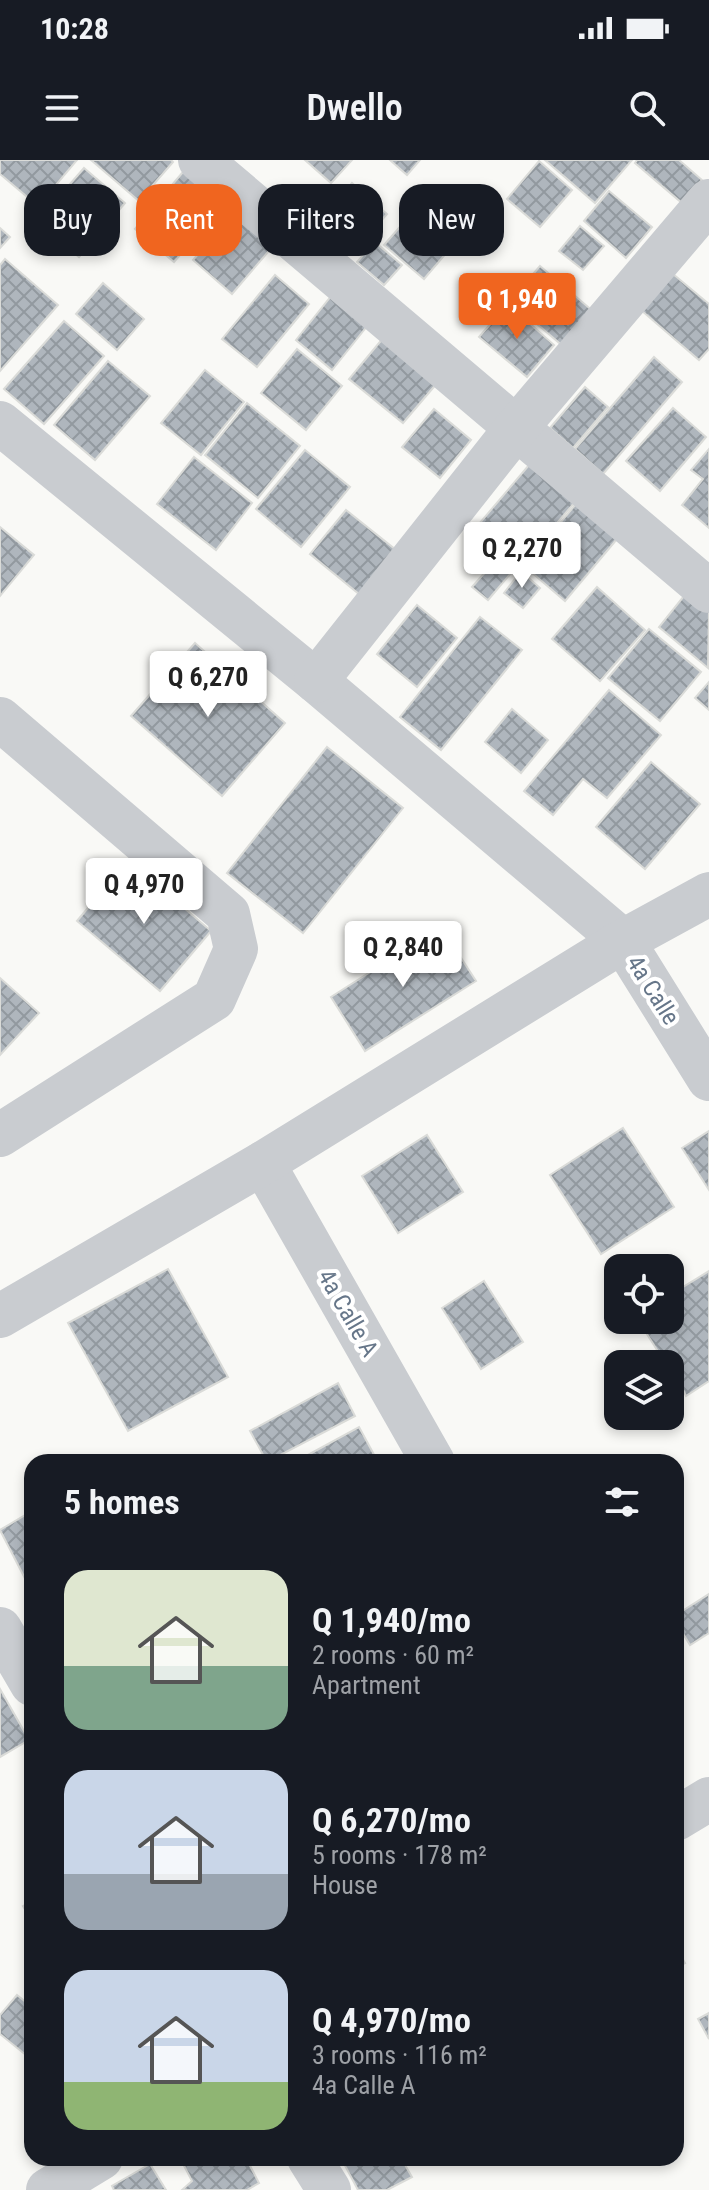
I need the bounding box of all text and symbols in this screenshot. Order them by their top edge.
text: 10:28 [40,11,109,46]
icon: menu [40,86,84,130]
icon: search [625,86,669,130]
text: Dwello [306,87,403,129]
chip: Buy [24,184,120,256]
chip: Rent [136,184,242,256]
chip: Filters [258,184,383,256]
chip: New [399,184,504,256]
pin: Q 1,940 [443,273,591,341]
text: Q 1,940 [477,284,557,314]
pin: Q 2,270 [448,522,596,590]
text: Q 2,270 [482,533,562,563]
pin: Q 6,270 [134,651,282,719]
text: Q 6,270 [168,662,248,692]
pin: Q 4,970 [70,858,218,926]
text: Q 4,970 [104,869,184,899]
pin: Q 2,840 [329,921,477,989]
text: Q 2,840 [363,932,443,962]
street label: 4a Calle [621,950,685,1030]
map controls [604,1254,684,1430]
button: locate [604,1254,684,1334]
street label: 4a Calle A [312,1265,384,1362]
button: layers [604,1350,684,1430]
icon: filters [600,1480,644,1524]
text: 5 homes [64,1482,180,1522]
text: Q 1,940/mo [312,1600,471,1640]
icon: home [128,1602,224,1698]
text: 2 rooms · 60 m² [312,1640,474,1670]
text: Apartment [312,1670,421,1700]
text: Q 6,270/mo [312,1800,471,1840]
icon: home [128,1802,224,1898]
text: 5 rooms · 178 m² [312,1840,487,1870]
text: House [312,1870,378,1900]
text: Q 4,970/mo [312,2000,471,2040]
icon: home [128,2002,224,2098]
text: 3 rooms · 116 m² [312,2040,487,2070]
text: 4a Calle A [312,2070,416,2100]

